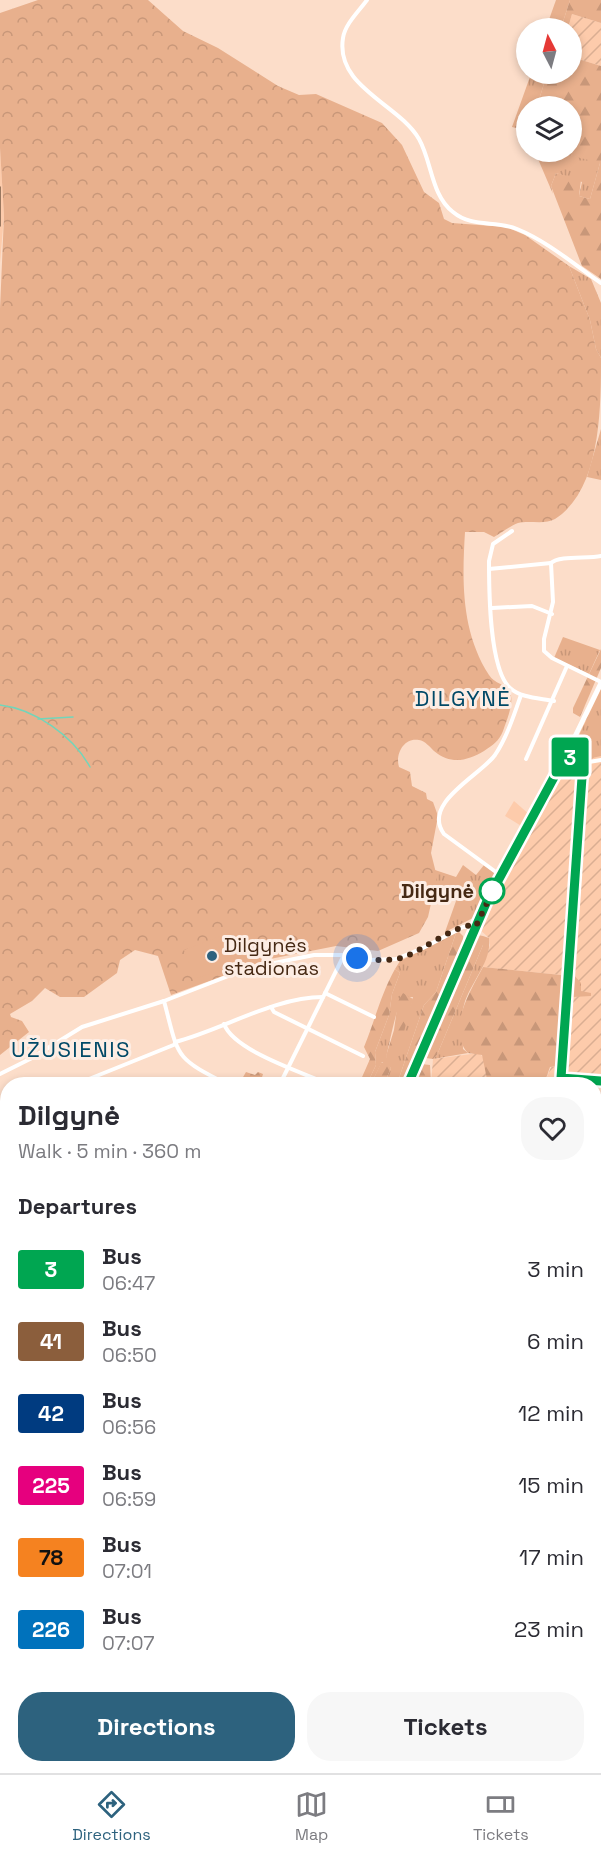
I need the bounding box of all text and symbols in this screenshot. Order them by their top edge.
north arrow [516,18,582,84]
map controls [516,18,582,162]
button: layers [516,96,582,162]
district label: DILGYNĖ [415,684,511,712]
line badge: 3 [550,738,590,777]
text: 3 [564,744,576,771]
place label: Dilgynė [401,878,474,904]
marker: Dilgynė [479,878,505,904]
place label: Dilgynės stadionas [224,932,319,981]
your location [342,943,372,973]
marker: Dilgynės stadionas [205,949,219,963]
district label: UŽUSIENIS [11,1035,131,1063]
text: Dilgynė [18,1097,120,1133]
button: heart [521,1097,584,1160]
text: Walk · 5 min · 360 m [18,1138,201,1164]
text: Departures [18,1192,137,1220]
text: Bus [102,1242,142,1270]
text: 3 min [527,1255,584,1283]
text: 3 [45,1256,57,1283]
text: 06:47 [102,1270,155,1296]
text: Bus [102,1314,142,1342]
text: 6 min [527,1327,584,1355]
text: 41 [40,1328,62,1355]
text: 06:50 [102,1342,157,1368]
text: Bus [102,1386,142,1414]
text: 12 min [518,1399,584,1427]
text: 42 [38,1400,64,1427]
text: 06:56 [102,1414,156,1440]
text: Bus [102,1458,142,1486]
text: 15 min [518,1471,584,1499]
text: 225 [32,1472,70,1499]
text: 06:59 [102,1486,156,1512]
text: Bus [102,1530,142,1558]
text: 17 min [519,1543,584,1571]
text: 78 [39,1544,63,1571]
text: 07:01 [102,1558,152,1584]
text: Bus [102,1602,142,1630]
text: 23 min [514,1615,584,1643]
text: 226 [32,1616,70,1643]
text: 07:07 [102,1630,155,1656]
button: Directions [18,1692,295,1761]
button: Tickets [307,1692,584,1761]
tab: Directions [72,1788,151,1845]
tab: Map [295,1788,328,1845]
tab: Tickets [473,1788,529,1845]

